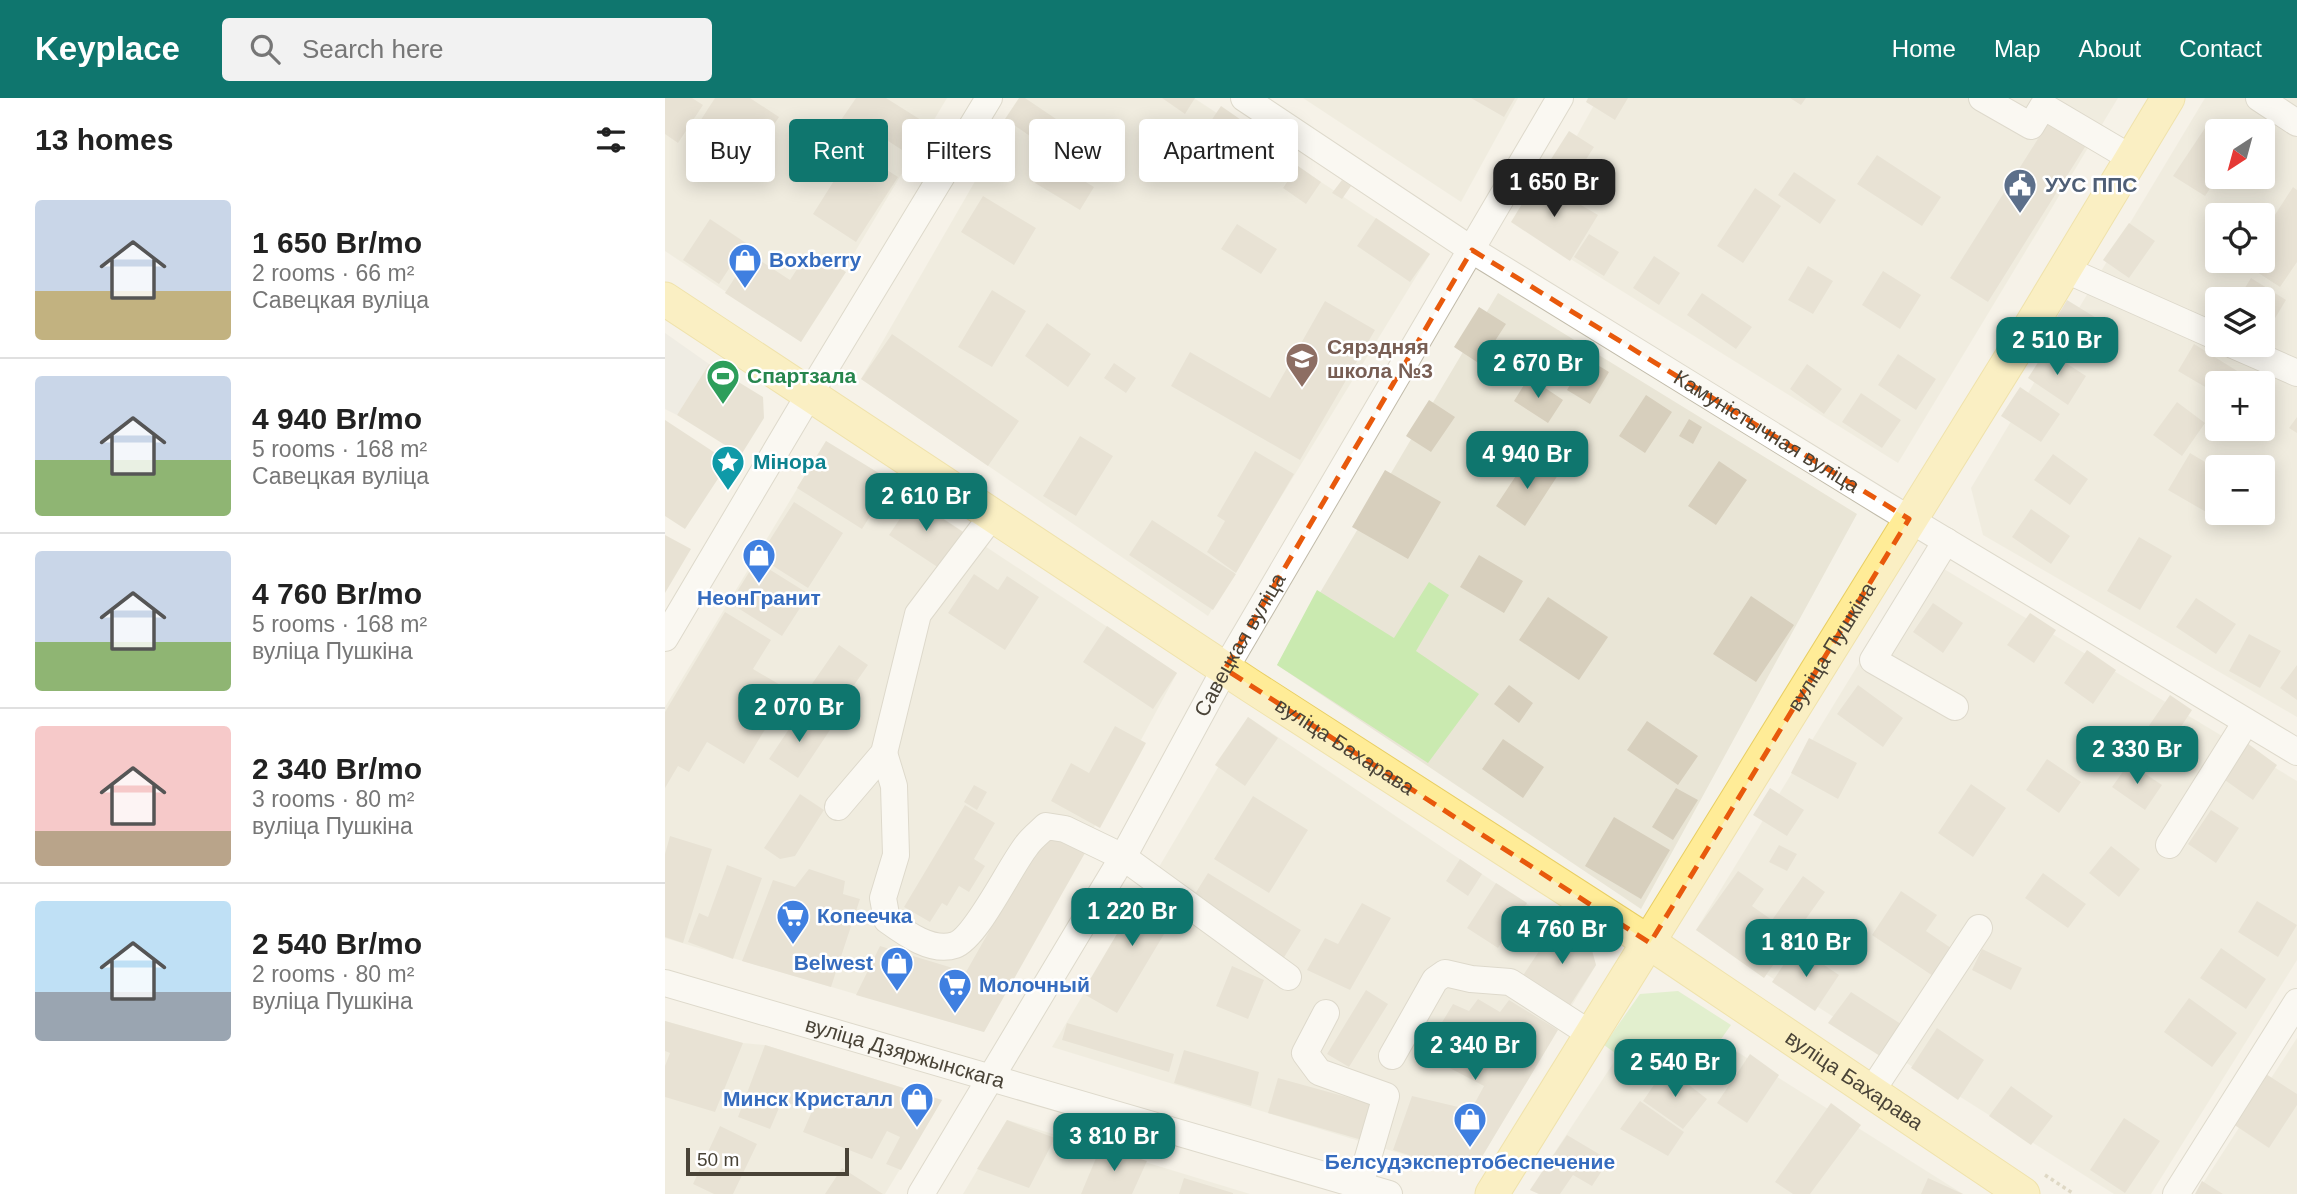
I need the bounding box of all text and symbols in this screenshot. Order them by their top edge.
search box [222,18,712,81]
text: Keyplace [35,30,180,67]
icon: search [246,30,284,68]
text: Search here [302,34,444,64]
text: Home [1892,35,1956,62]
text: Map [1994,35,2041,62]
text: About [2079,35,2141,62]
text: Contact [2179,35,2262,62]
chip: Buy [686,119,775,182]
chip: Rent [789,119,888,182]
chip: Filters [902,119,1015,182]
chip: New [1029,119,1125,182]
chip: Apartment [1139,119,1298,182]
north arrow [2205,119,2275,189]
map controls [2205,119,2275,525]
icon: filters [592,121,630,159]
text: 13 homes [35,123,173,156]
pin: 1 650 Br [1482,159,1626,219]
public building icon: УУС ППС [2001,166,2039,215]
text: 1 650 Br [1509,169,1599,195]
place label: УУС ППС [2045,173,2137,196]
button: locate [2205,203,2275,273]
text: 1 650 Br/mo [252,226,422,259]
icon: home [91,228,175,312]
shop icon: Boxberry [726,241,764,290]
place label: Boxberry [769,248,862,271]
text: 2 rooms · 66 m² [252,260,414,286]
text: Савецкая вуліца [252,287,429,313]
button: layers [2205,287,2275,357]
pin: 2 510 Br [1985,317,2129,377]
text: 2 510 Br [2012,327,2102,353]
place label: Сярэдняя школа №3 [1327,335,1433,382]
school or university icon: Сярэдняя школа №3 [1283,340,1321,389]
pin: 2 670 Br [1466,341,1610,400]
text: 2 670 Br [1493,350,1583,376]
sports icon: Спартзала [704,357,742,406]
place label: Спартзала [747,364,857,387]
street label: Камуністычная вуліца [1670,365,1864,497]
button: + [2205,371,2275,441]
text: 4 940 Br/mo [252,402,422,435]
icon: home [91,404,175,488]
pin: 4 940 Br [1455,432,1599,491]
text: 5 rooms · 168 m² [252,436,427,462]
text: 4 940 Br [1482,441,1572,467]
place icon: Мінора [709,443,747,492]
place label: Мінора [753,450,827,473]
button: − [2205,455,2275,525]
text: Савецкая вуліца [252,463,429,489]
pin: 2 610 Br [854,474,998,533]
text: 2 610 Br [881,483,971,509]
shop icon: НеонГранит [740,536,778,585]
street label: Савецкая вуліца [1189,569,1290,721]
text: 4 760 Br/mo [252,577,422,610]
street label: вуліца Пушкіна [1783,578,1880,715]
icon: home [91,579,175,663]
place label: НеонГранит [697,586,821,609]
text: 5 rooms · 168 m² [252,611,427,637]
text: вуліца Пушкіна [252,638,413,664]
pin: 2 070 Br [727,684,871,744]
street label: вуліца Бахарава [1271,693,1419,799]
text: 2 070 Br [754,694,844,720]
pin: 2 330 Br [2065,726,2209,786]
text: 2 330 Br [2092,736,2182,762]
text: 2 340 Br/mo [252,752,422,785]
icon: home [91,754,175,838]
text: 3 rooms · 80 m² [252,786,414,812]
text: вуліца Пушкіна [252,813,413,839]
pin: 1 220 Br [1060,888,1204,948]
supermarket icon: Копеечка [774,897,812,946]
text: 1 220 Br [1087,898,1177,924]
place label: Копеечка [817,904,913,927]
pin: 4 760 Br [1490,906,1634,966]
text: 4 760 Br [1517,916,1607,942]
pin: 1 810 Br [1734,920,1878,979]
text: 2 540 Br/mo [252,927,422,960]
icon: home [91,929,175,1013]
text: 1 810 Br [1761,929,1851,955]
shop icon: Belwest [878,944,916,993]
place label: Belwest [794,951,873,974]
text: 2 rooms · 80 m² [252,961,414,987]
supermarket icon: Молочный [936,966,974,1015]
place label: Молочный [979,973,1090,996]
text: вуліца Пушкіна [252,988,413,1014]
street label: вуліца Дзяржынскага [803,1013,1008,1092]
pin: 2 340 Br [1403,1023,1547,1082]
street label: вуліца Бахарава [1781,1026,1928,1135]
text: 2 340 Br [1430,1032,1520,1058]
pin: 2 540 Br [1603,1040,1747,1099]
text: 2 540 Br [1630,1049,1720,1075]
shop icon: Минск Кристалл [898,1080,936,1129]
place label: Минск Кристалл [723,1087,893,1110]
shop icon: Белсудэкспертобеспечение [1451,1100,1489,1149]
pin: 3 810 Br [1042,1114,1186,1173]
text: 3 810 Br [1069,1123,1159,1149]
scale bar [686,1145,849,1177]
text: 50 m [697,1149,739,1170]
place label: Белсудэкспертобеспечение [1325,1150,1615,1173]

